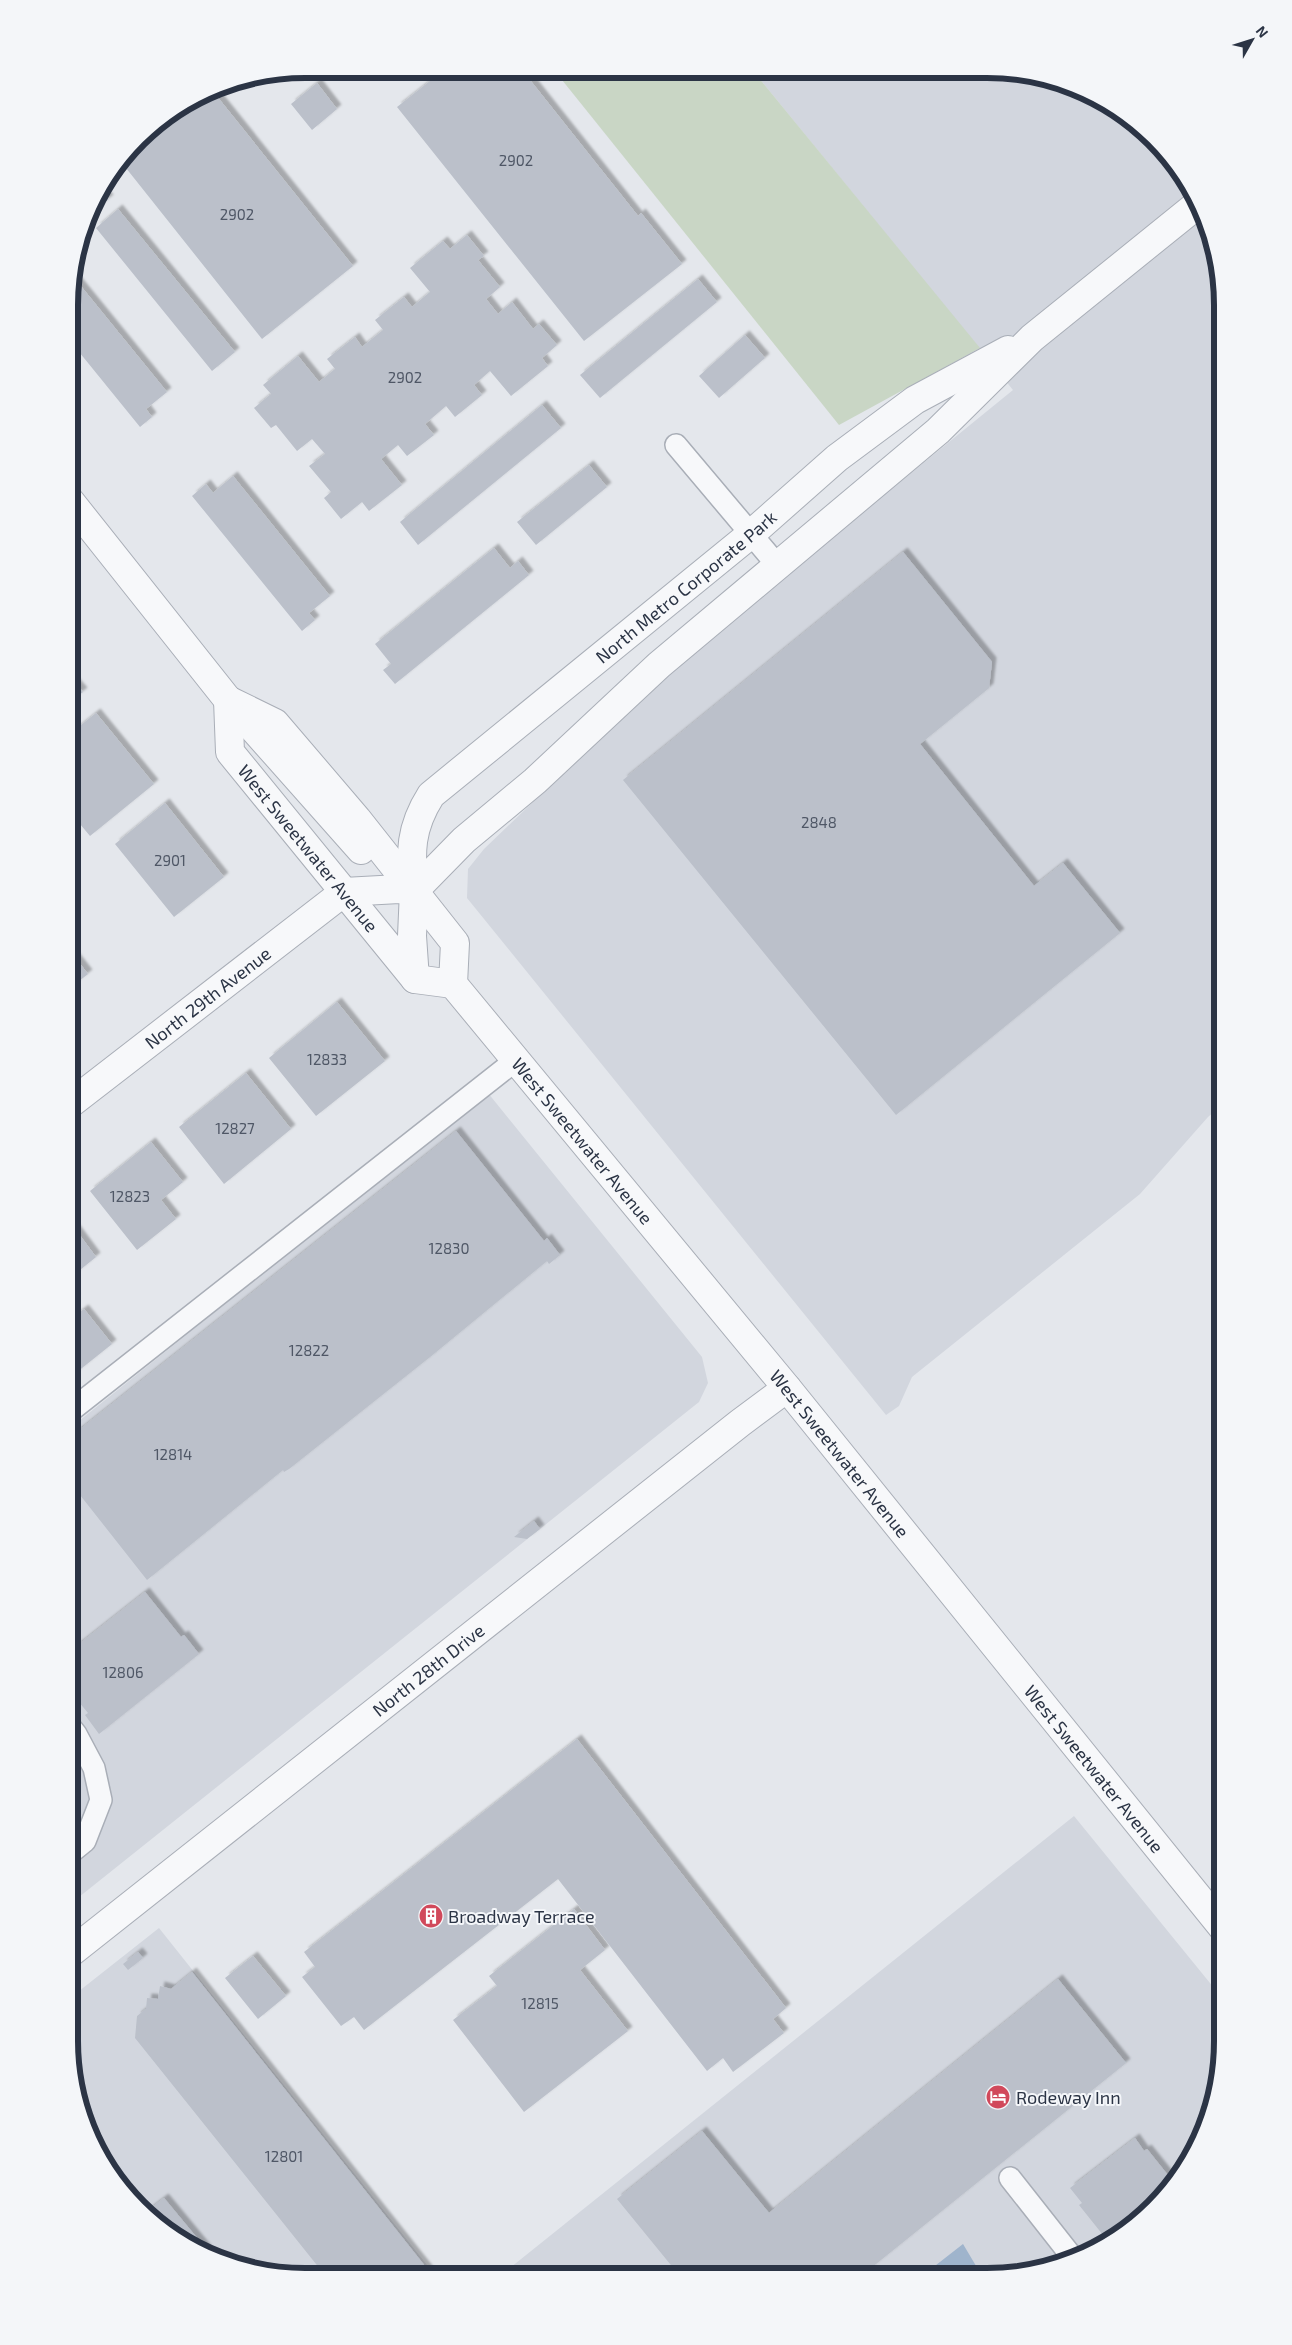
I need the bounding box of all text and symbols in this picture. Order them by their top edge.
north arrow [1227,15,1277,65]
text: N [1253,22,1272,41]
house number: 2902 [499,151,533,169]
house number: 2902 [220,205,254,223]
house number: 2902 [388,368,422,386]
street label: North Metro Corporate Park [591,506,781,668]
street label: West Sweetwater Avenue [234,760,383,936]
house number: 2848 [801,813,837,831]
house number: 2901 [154,851,186,869]
street label: North 29th Avenue [140,942,275,1053]
house number: 12833 [307,1050,347,1068]
street label: West Sweetwater Avenue [507,1053,658,1228]
house number: 12827 [215,1119,255,1137]
house number: 12823 [110,1187,150,1205]
house number: 12830 [429,1239,469,1257]
house number: 12822 [289,1341,329,1359]
street label: West Sweetwater Avenue [765,1365,914,1542]
house number: 12814 [154,1445,192,1463]
street label: North 28th Drive [368,1619,489,1721]
house number: 12806 [102,1663,144,1681]
street label: West Sweetwater Avenue [1020,1680,1169,1857]
building icon: Broadway Terrace [418,1903,444,1929]
place label: Broadway Terrace [448,1905,595,1927]
house number: 12815 [521,1994,559,2012]
hotel icon: Rodeway Inn [985,2084,1011,2110]
place label: Rodeway Inn [1016,2086,1121,2108]
house number: 12801 [265,2147,303,2165]

